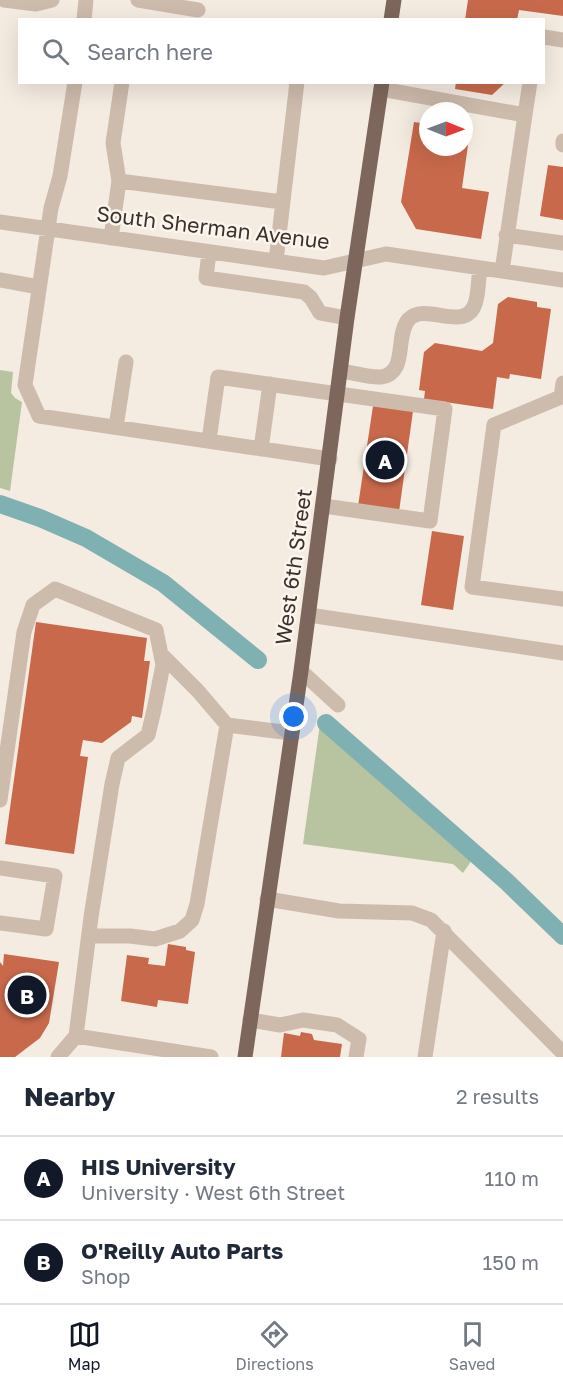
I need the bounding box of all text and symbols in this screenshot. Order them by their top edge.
search box [18,18,545,84]
icon: search [39,35,72,68]
text: Search here [87,38,213,65]
north arrow [419,102,473,156]
street label: South Sherman Avenue [95,200,331,254]
pin: A [366,438,404,482]
street label: West 6th Street [269,487,317,647]
your location [279,702,308,731]
pin: B [8,972,46,1018]
text: Nearby [24,1081,115,1112]
text: 2 results [456,1084,539,1108]
text: HIS University [81,1153,236,1180]
text: A [36,1166,51,1190]
text: 110 m [485,1166,539,1190]
text: University · West 6th Street [81,1180,345,1204]
text: O'Reilly Auto Parts [81,1237,283,1264]
text: B [36,1250,51,1274]
text: 150 m [483,1250,539,1274]
text: Shop [81,1264,130,1288]
tab: Map [68,1318,101,1374]
tab: Directions [236,1318,314,1374]
tab: Saved [449,1318,495,1374]

